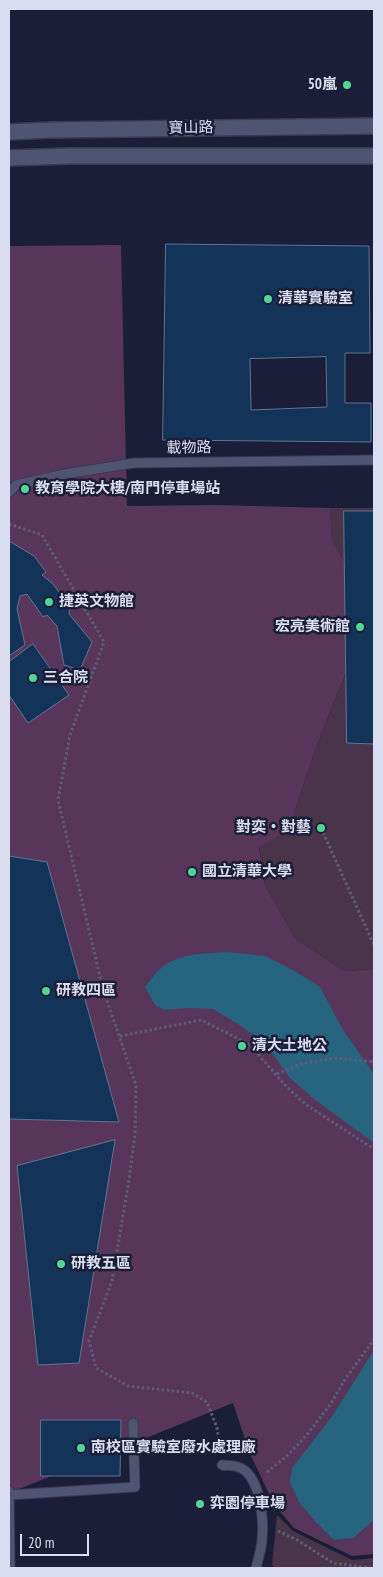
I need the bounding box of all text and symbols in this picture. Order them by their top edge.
place label: 50嵐 [308,76,337,94]
marker: 50嵐 [341,79,353,91]
street label: 寶山路 [168,119,214,137]
place label: 清華實驗室 [278,290,353,308]
marker: 清華實驗室 [262,293,274,305]
street label: 載物路 [166,439,212,457]
place label: 教育學院大樓/南門停車場站 [35,480,220,498]
marker: 教育學院大樓/南門停車場站 [19,483,31,495]
place label: 捷英文物館 [59,593,134,611]
marker: 捷英文物館 [43,596,55,608]
place label: 宏亮美術館 [275,618,350,636]
marker: 宏亮美術館 [354,621,366,633]
place label: 三合院 [43,669,88,687]
marker: 三合院 [27,672,39,684]
place label: 對奕‧對藝 [236,819,311,837]
marker: 對奕‧對藝 [315,822,327,834]
place label: 國立清華大學 [202,863,292,881]
marker: 國立清華大學 [186,866,198,878]
place label: 研教四區 [56,982,116,1000]
marker: 研教四區 [40,985,52,997]
place label: 清大土地公 [252,1037,327,1055]
marker: 清大土地公 [236,1040,248,1052]
place label: 研教五區 [71,1255,131,1273]
marker: 研教五區 [55,1258,67,1270]
place label: 南校區實驗室廢水處理廠 [91,1439,256,1457]
marker: 南校區實驗室廢水處理廠 [75,1442,87,1454]
place label: 弈園停車場 [210,1495,285,1513]
marker: 弈園停車場 [194,1498,206,1510]
scale bar [22,1524,91,1556]
text: 20 m [28,1533,54,1552]

